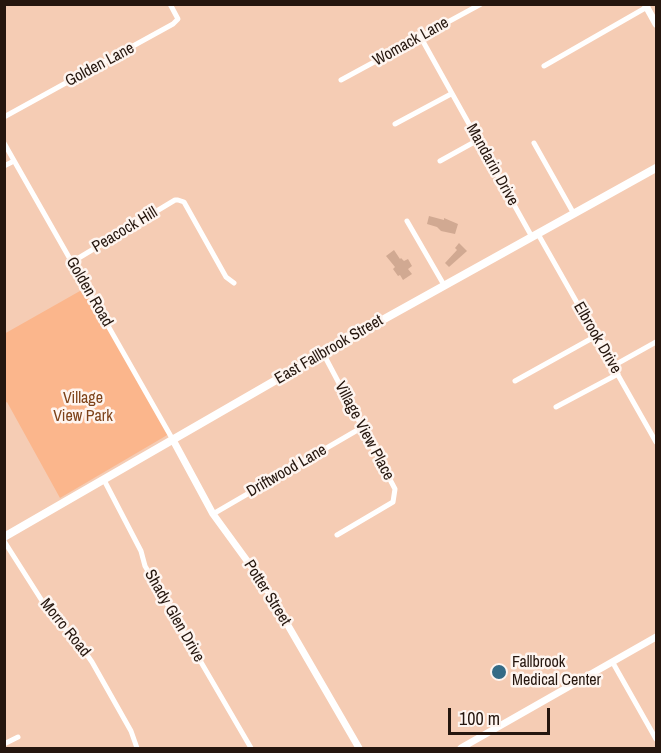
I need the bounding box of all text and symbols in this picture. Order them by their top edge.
street label: Womack Lane [370,13,452,71]
street label: Golden Lane [62,39,138,91]
street label: Mandarin Drive [462,121,522,209]
street label: Peacock Hill [89,203,161,257]
street label: Golden Road [61,254,117,330]
street label: Elbrook Drive [569,299,625,377]
street label: East Fallbrook Street [271,311,387,389]
street label: Village View Place [330,378,398,484]
park label: Village View Park [53,389,113,427]
street label: Driftwood Lane [244,440,330,502]
street label: Potter Street [239,557,295,629]
street label: Shady Glen Drive [140,566,208,666]
street label: Morro Road [36,595,94,661]
place label: Fallbrook Medical Center [512,653,601,691]
marker: Fallbrook Medical Center [490,663,508,681]
scale bar [451,696,553,734]
text: 100 m [459,706,500,731]

